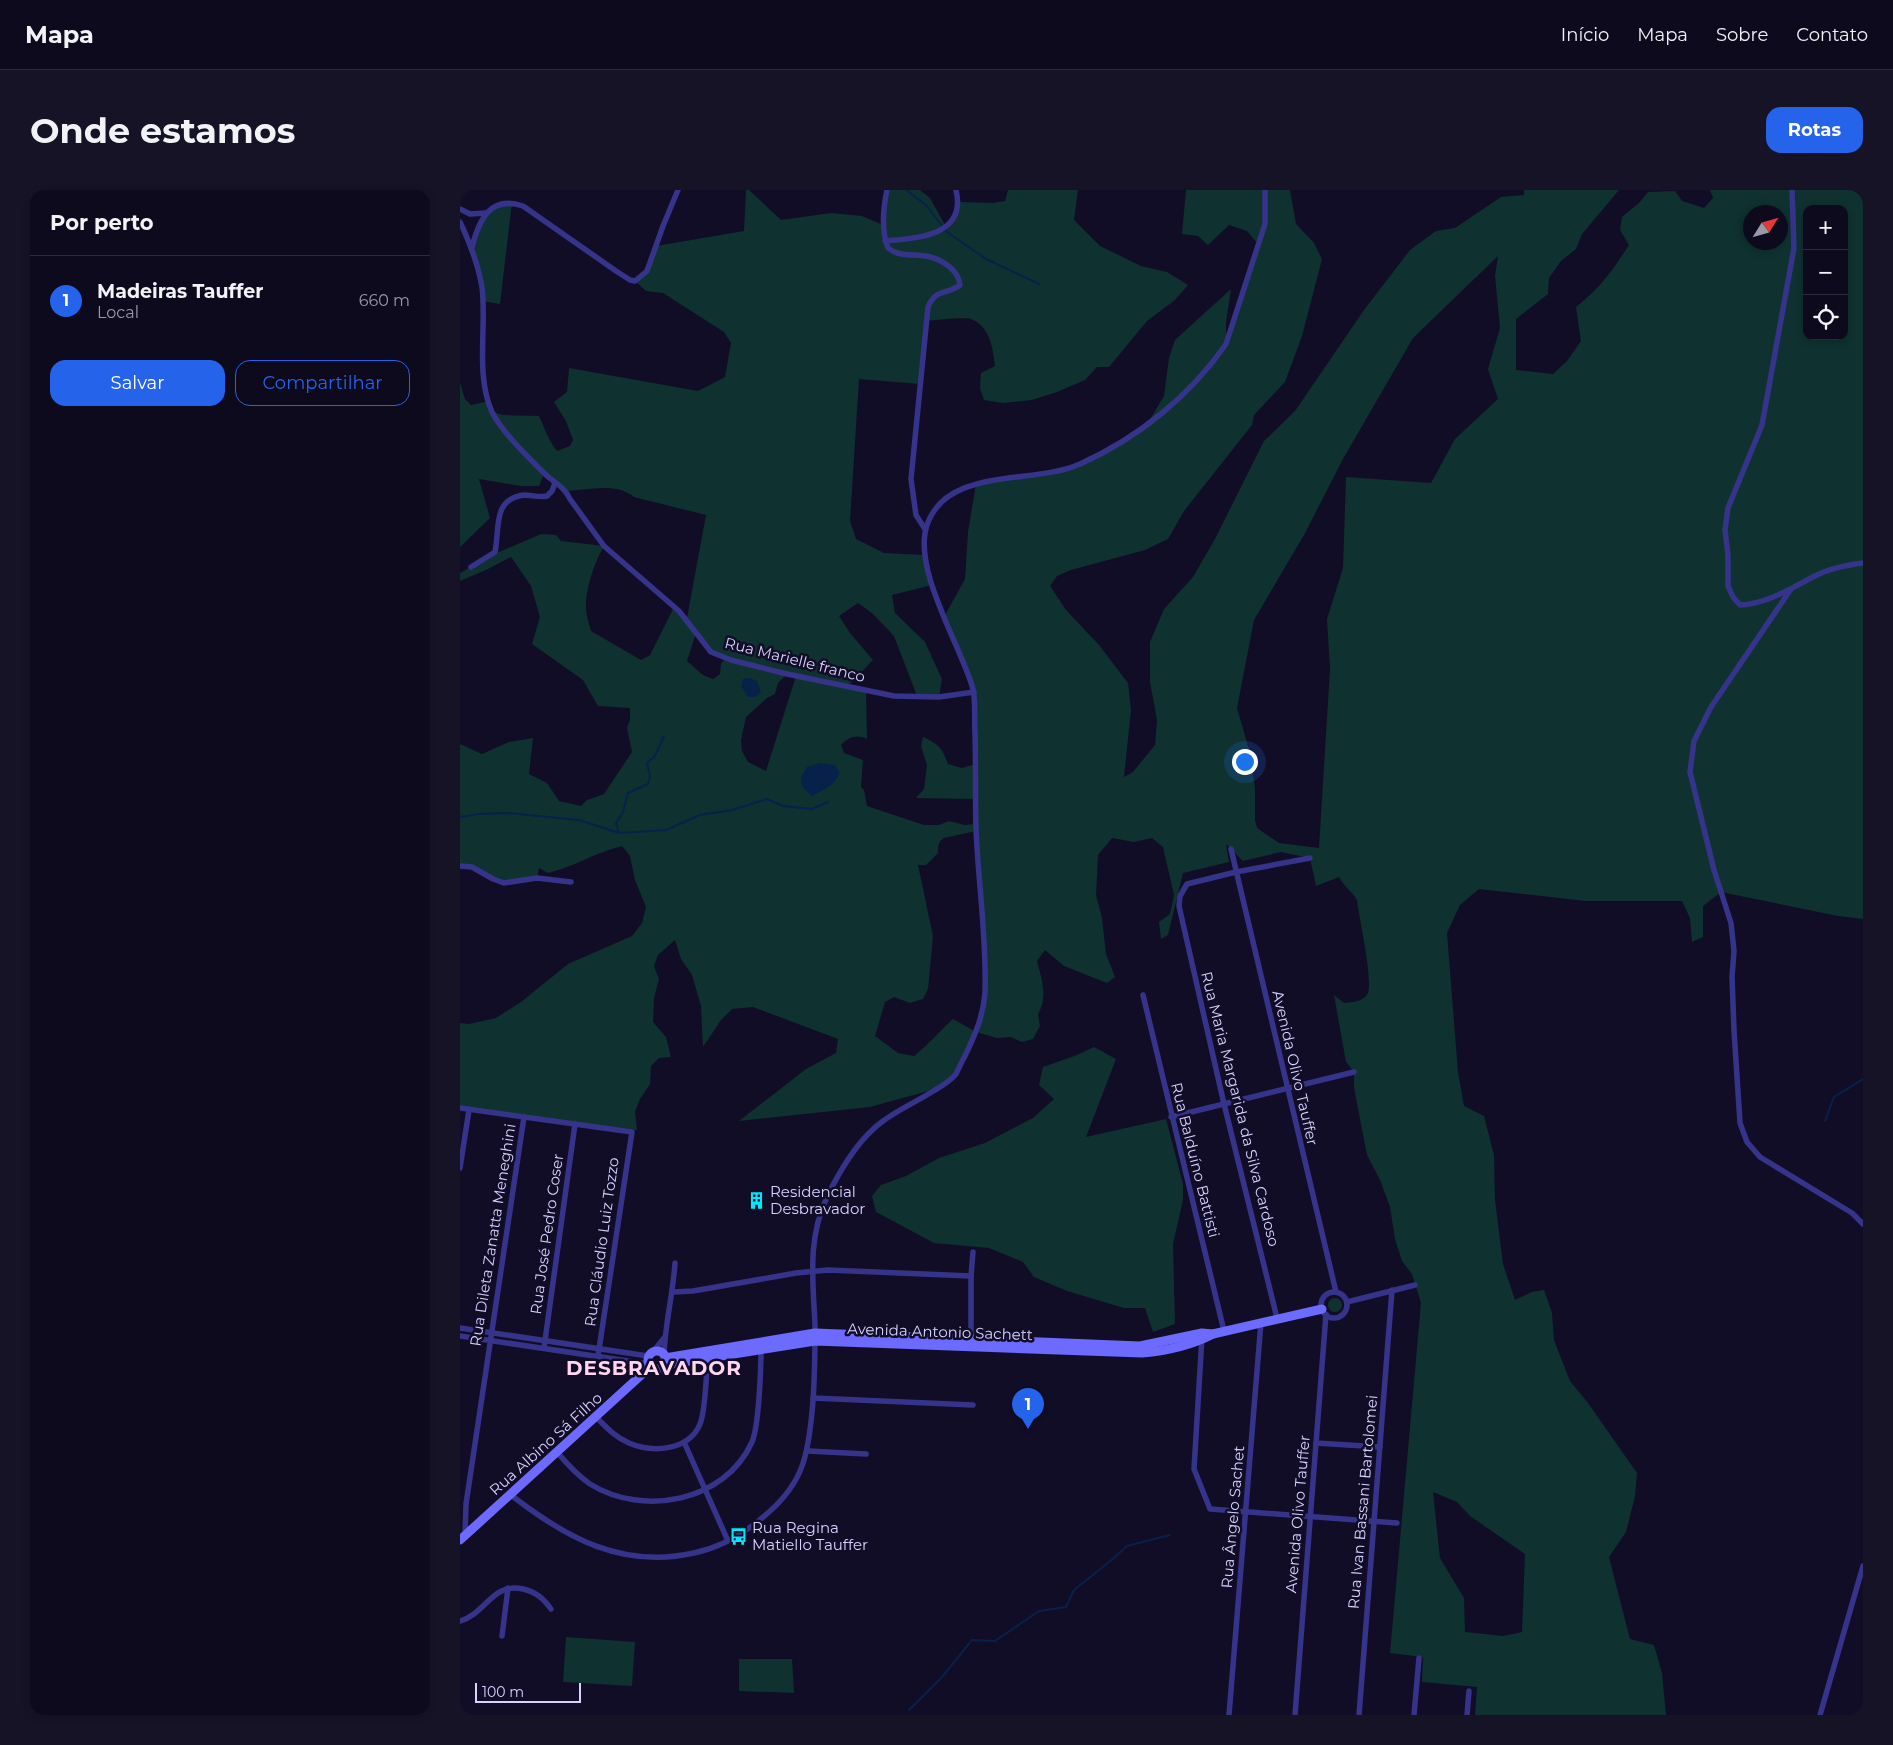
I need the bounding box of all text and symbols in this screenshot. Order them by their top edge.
text: Mapa [25,20,94,49]
text: Início [1561,24,1609,46]
text: Mapa [1637,24,1688,46]
text: Sobre [1716,24,1768,46]
text: Contato [1796,24,1868,46]
button: Rotas [1766,107,1863,153]
text: Onde estamos [30,109,295,152]
north arrow [1743,205,1788,250]
map controls [1803,205,1848,340]
button: + [1803,205,1848,250]
text: Por perto [50,210,154,235]
button: − [1803,250,1848,295]
text: Madeiras Tauffer [97,280,263,303]
text: 1 [63,291,69,310]
text: 660 m [359,291,410,310]
button: locate [1803,295,1848,340]
text: Local [97,303,139,322]
button: Salvar [50,360,225,406]
button: Compartilhar [235,360,410,406]
street label: Rua Marielle franco [723,633,867,686]
your location [1232,749,1258,775]
street label: Rua Maria Margarida da Silva Cardoso [1197,969,1284,1248]
street label: Avenida Olivo Tauffer [1268,988,1323,1147]
street label: Rua Balduíno Battisti [1167,1080,1224,1239]
street label: Rua Dileta Zanatta Meneghini [466,1122,519,1348]
street label: Rua José Pedro Coser [526,1152,567,1315]
street label: Rua Cláudio Luiz Tozzo [580,1156,623,1328]
place label: Residencial Desbravador [770,1182,865,1218]
building icon: Residencial Desbravador [746,1191,766,1211]
street label: Avenida Antonio Sachett [847,1319,1033,1344]
district label: DESBRAVADOR [566,1356,742,1380]
street label: Rua Albino Sá Filho [485,1388,606,1499]
pin: 1 [1012,1388,1044,1429]
street label: Rua Ivan Bassani Bartolomei [1344,1394,1381,1610]
street label: Avenida Olivo Tauffer [1281,1434,1314,1594]
street label: Rua Ângelo Sachet [1217,1445,1248,1589]
place label: Rua Regina Matiello Tauffer [752,1518,868,1554]
bus stop icon: Rua Regina Matiello Tauffer [728,1527,748,1547]
scale bar [475,1680,581,1703]
text: 100 m [482,1683,524,1701]

